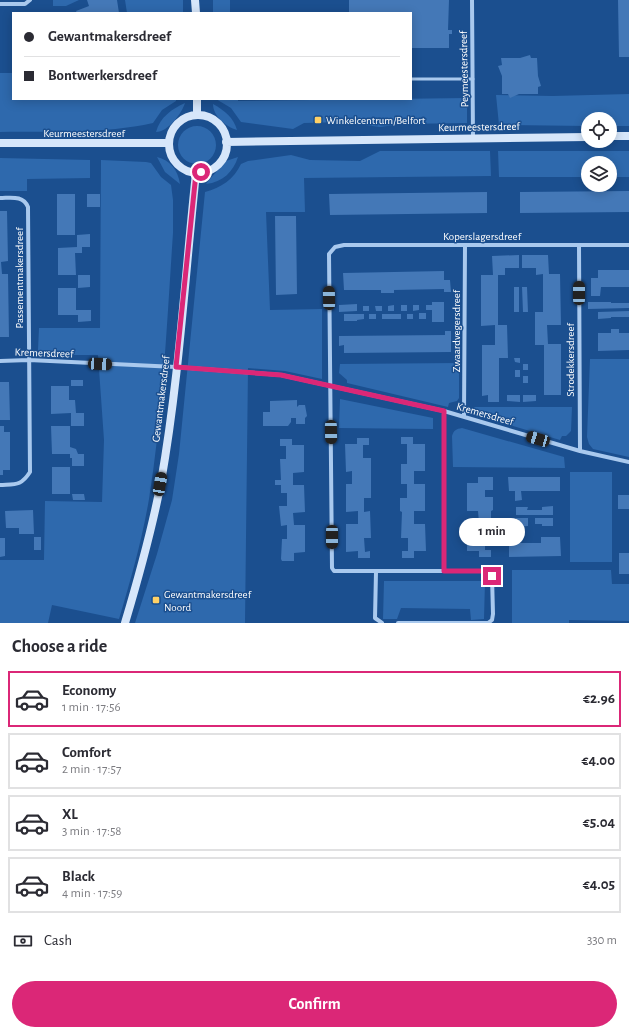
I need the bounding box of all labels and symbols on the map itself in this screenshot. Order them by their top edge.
street label: Peymeestersdreef [458,30,470,107]
marker: Winkelcentrum/Belfort [313,115,323,125]
place label: Winkelcentrum/Belfort [326,115,426,126]
street label: Keurmeestersdreef [438,121,521,133]
street label: Keurmeestersdreef [43,128,125,139]
route start [192,163,210,181]
street label: Passementmakersdreef [14,227,25,328]
street label: Koperslagersdreef [443,231,522,242]
car [573,281,585,305]
car [323,286,335,310]
street label: Zwaardvegersdreef [451,289,462,372]
street label: Strodekkersdreef [565,322,576,397]
street label: Kremersdreef [14,346,74,360]
street label: Gewantmakersdreef [150,355,172,443]
car [88,357,112,371]
street label: Kremersdreef [455,401,515,428]
car [325,420,337,444]
car [525,430,551,448]
car [152,471,168,497]
callout: 1 min [459,518,525,546]
car [326,525,338,549]
route end [483,567,501,585]
place label: Gewantmakersdreef Noord [164,589,252,613]
marker: Gewantmakersdreef Noord [151,595,161,605]

